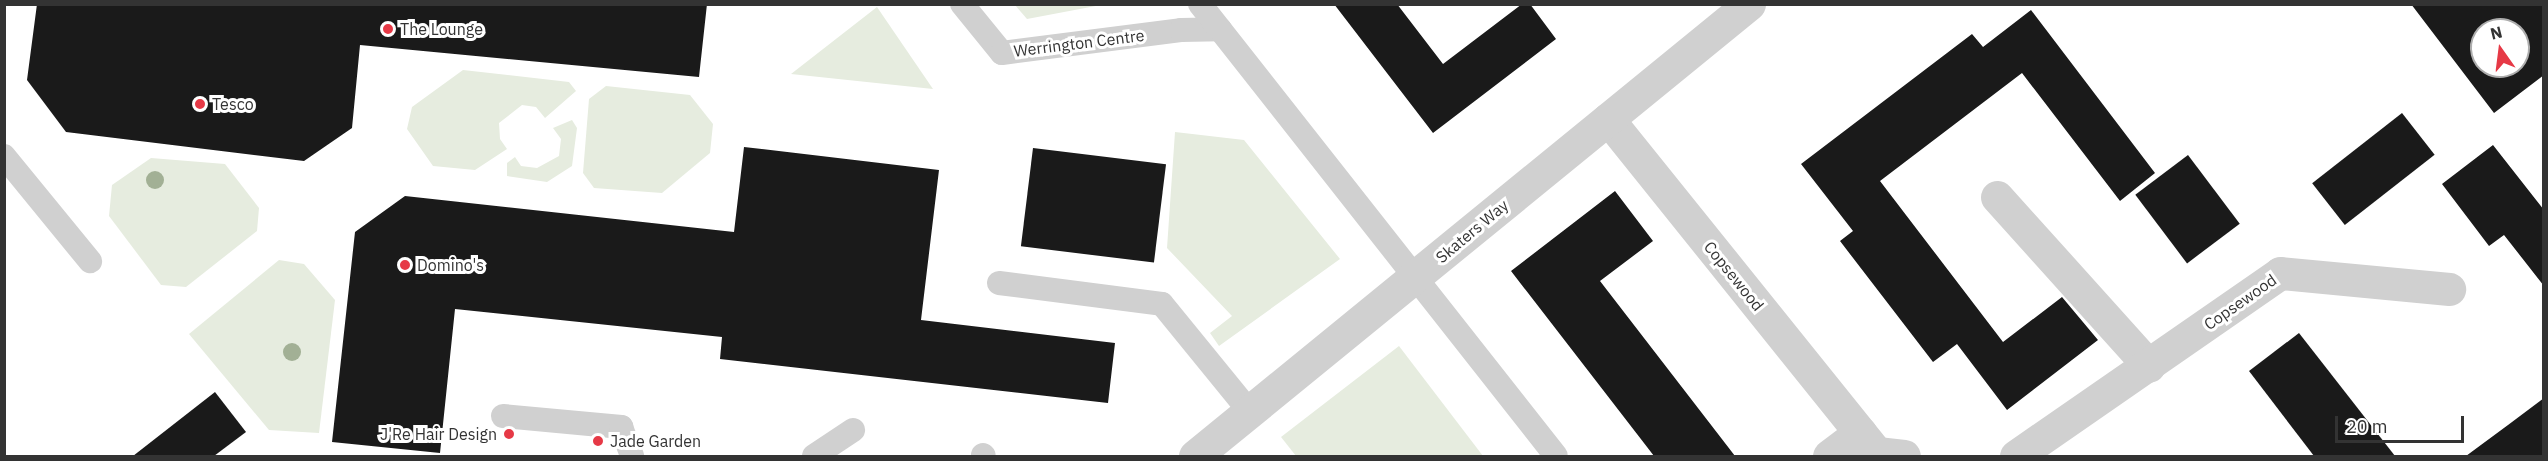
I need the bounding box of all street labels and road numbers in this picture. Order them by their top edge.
street label: Werrington Centre [1013,25,1145,61]
street label: Skaters Way [1432,195,1512,267]
street label: Copsewood [1700,237,1768,315]
street label: Copsewood [2200,270,2280,334]

